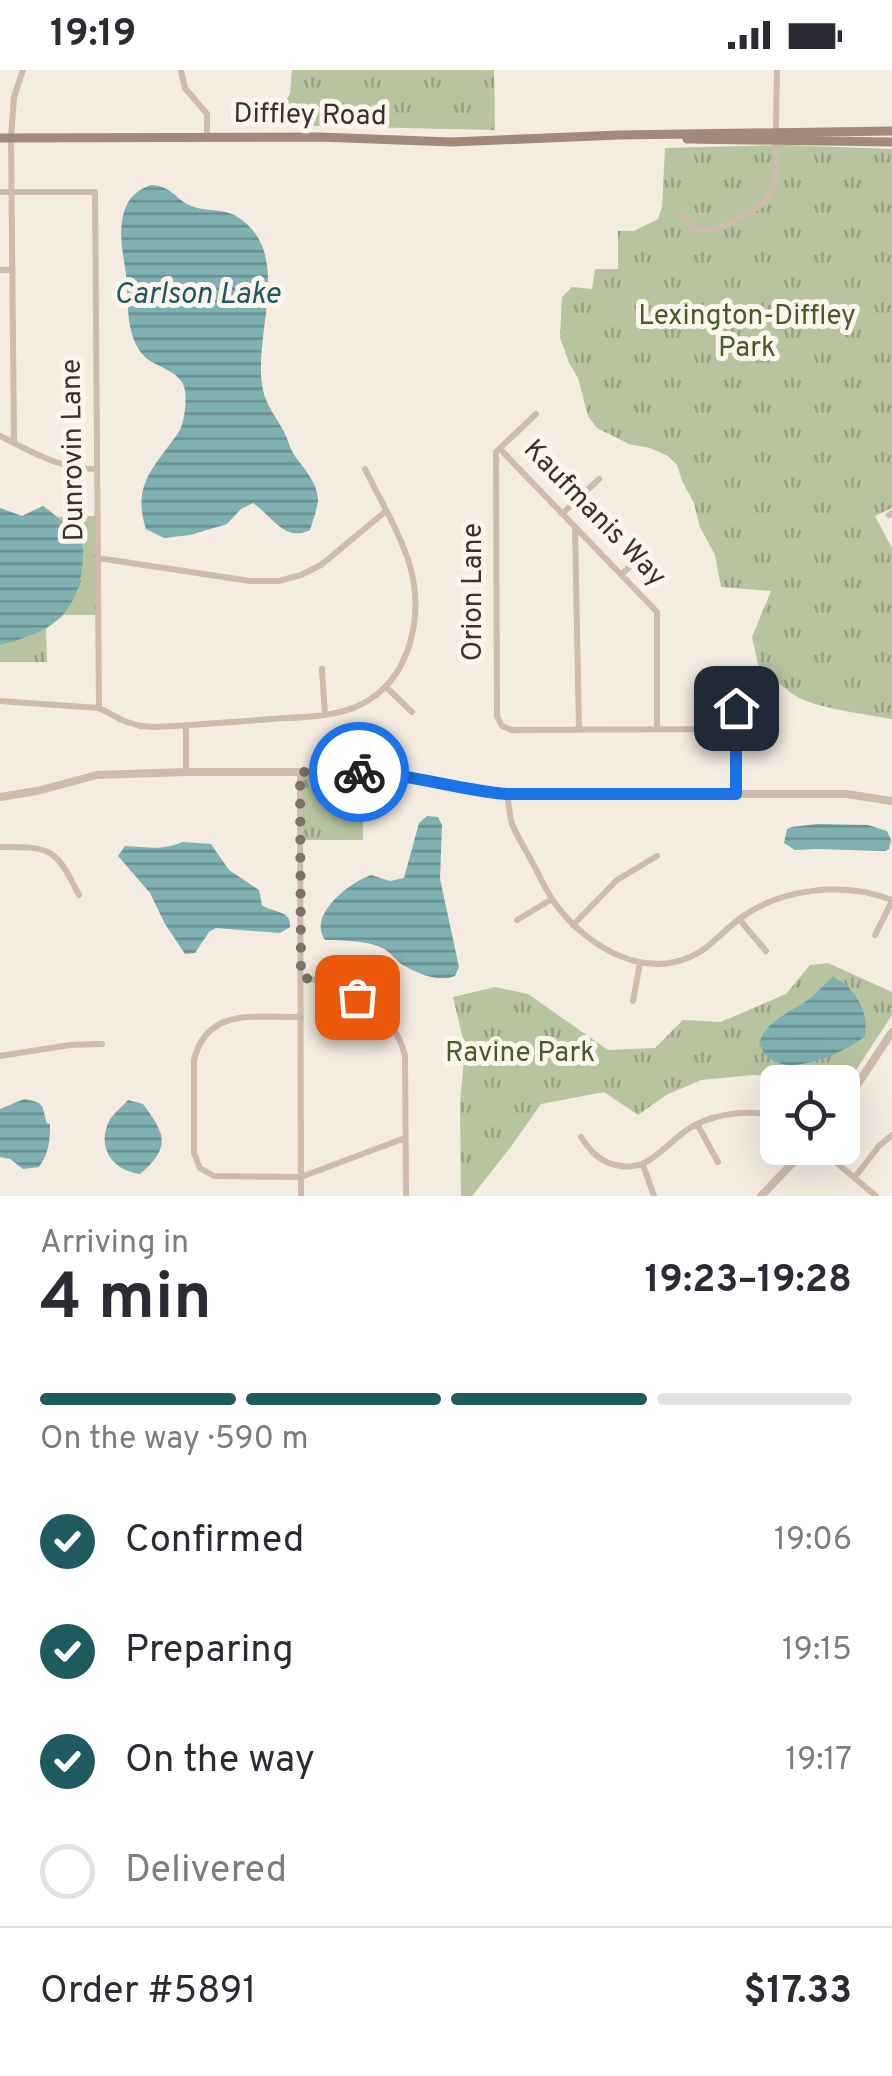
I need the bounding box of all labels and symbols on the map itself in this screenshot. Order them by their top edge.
street label: Diffley Road [233,97,387,135]
water label: Carlson Lake [114,277,281,314]
park label: Lexington-Diffley Park [638,299,856,367]
street label: Dunrovin Lane [54,358,94,542]
street label: Kaufmanis Way [515,433,673,595]
street label: Orion Lane [456,523,492,661]
pin [694,666,779,751]
courier [309,722,409,822]
pin [315,955,400,1040]
park label: Ravine Park [445,1036,595,1072]

